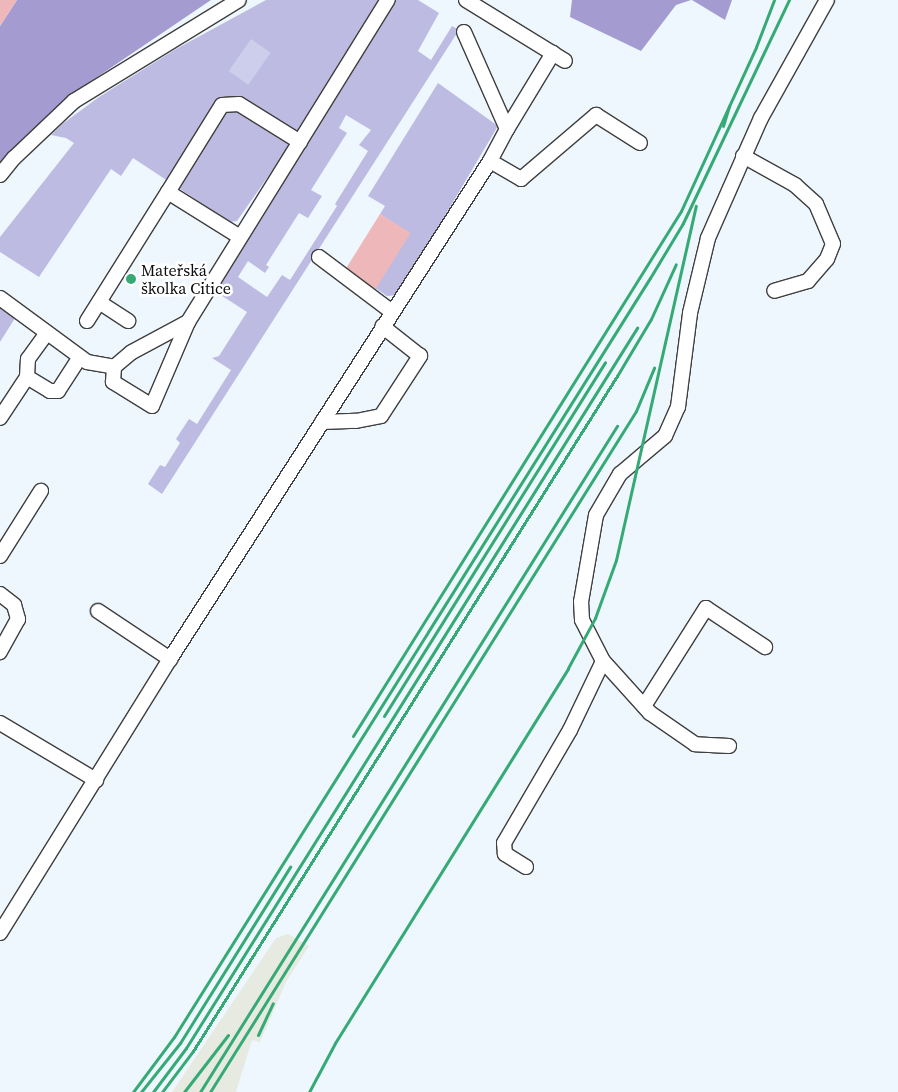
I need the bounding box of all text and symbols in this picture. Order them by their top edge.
place label: Mateřská školka Citice [141,260,231,298]
marker: Mateřská školka Citice [125,273,137,285]

